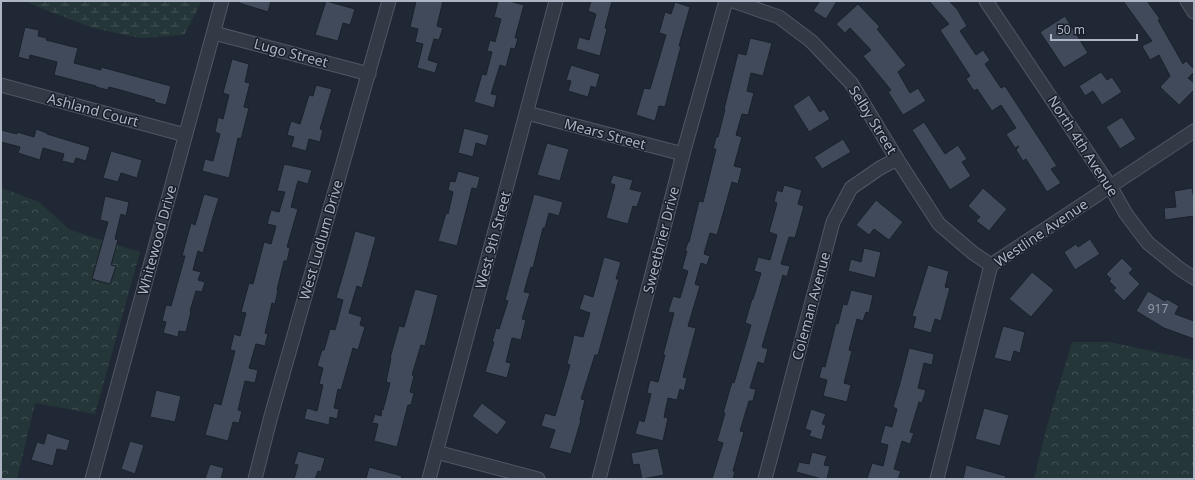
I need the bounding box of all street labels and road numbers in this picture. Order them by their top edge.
street label: Lugo Street [252,34,330,72]
street label: Selby Street [845,82,902,158]
street label: Ashland Court [46,88,141,131]
street label: North 4th Avenue [1044,92,1123,200]
street label: Mears Street [562,114,648,154]
street label: West Ludlum Drive [294,177,347,302]
street label: Whitewood Drive [133,183,180,297]
street label: Sweetbrier Drive [638,184,683,295]
street label: West 9th Street [470,189,515,291]
street label: Westline Avenue [990,194,1091,271]
street label: Coleman Avenue [787,250,834,362]

